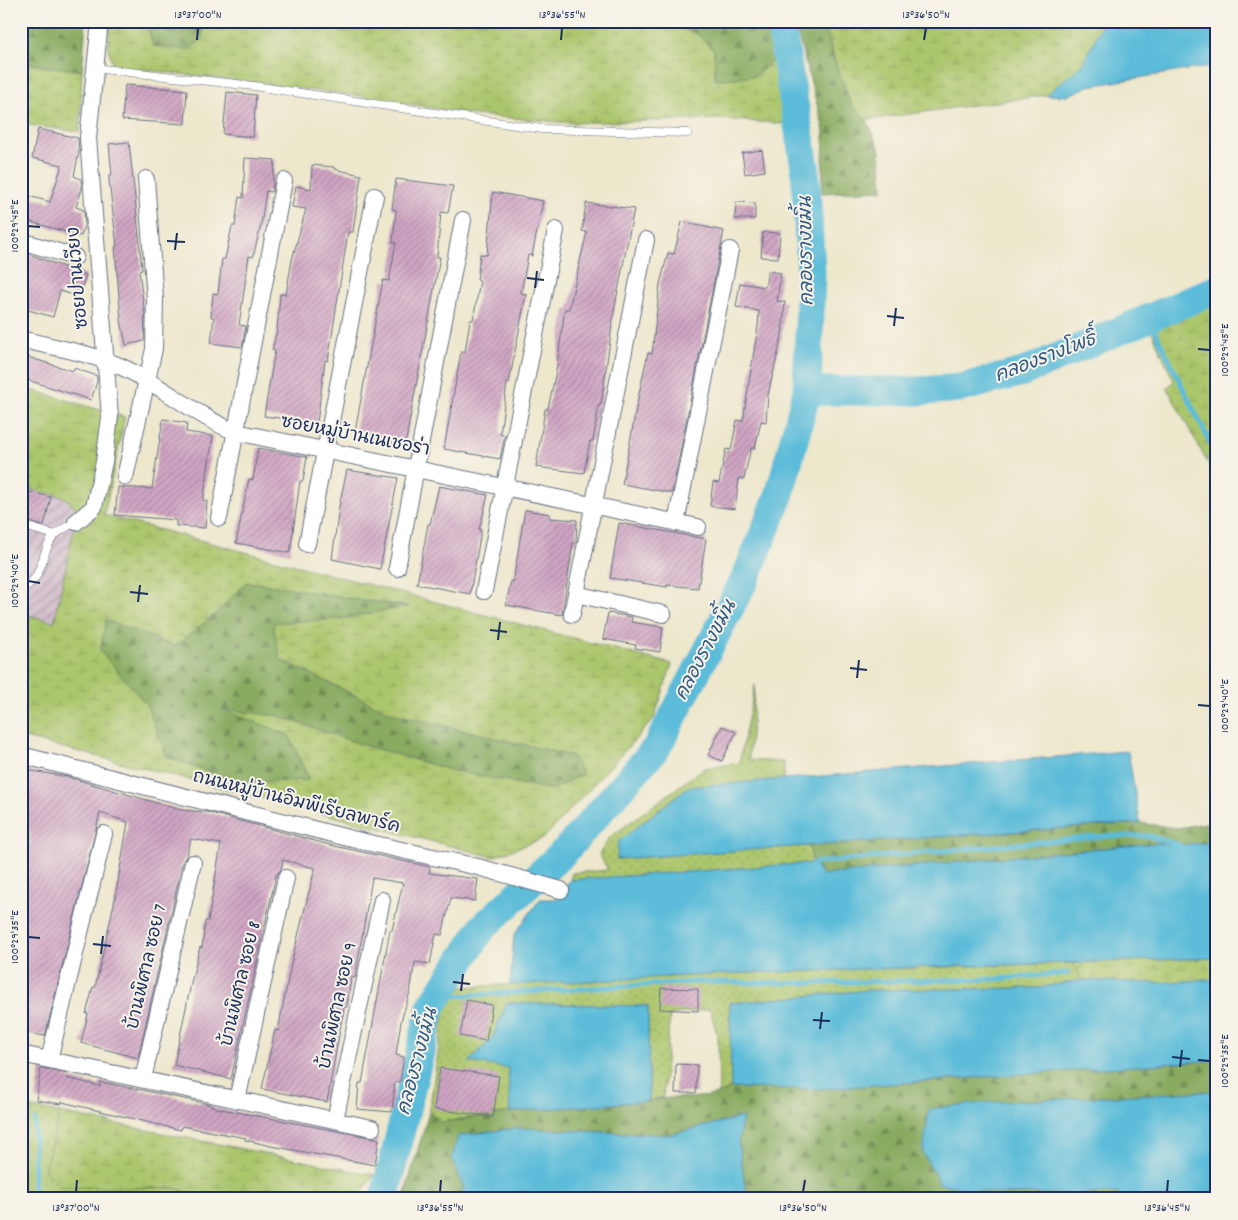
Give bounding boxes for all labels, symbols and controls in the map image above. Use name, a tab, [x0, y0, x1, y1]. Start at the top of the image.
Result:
text: 13°37'00"N	[174, 7, 222, 24]
text: 13°36'55"N	[539, 7, 585, 24]
text: 13°36'50"N	[902, 7, 950, 24]
water label: คลองรางขมิ้น	[787, 195, 822, 306]
text: 100°29'45"E	[7, 199, 24, 252]
street label: ซอยปานเวียง	[60, 226, 96, 330]
water label: คลองรางโพธิ์	[989, 320, 1106, 391]
text: 100°29'45"E	[1217, 323, 1234, 376]
street label: ซอยหมู่บ้านเนเชอร่า	[278, 408, 432, 464]
text: 100°29'40"E	[7, 553, 24, 608]
water label: คลองรางขมิ้น	[664, 592, 745, 706]
text: 100°29'40"E	[1217, 678, 1234, 733]
street label: ถนนหมู่บ้านอิมพีเรียลพาร์ค	[190, 762, 403, 841]
street label: บ้านพิศาล ซอย 7	[120, 901, 175, 1032]
text: 100°29'35"E	[7, 910, 24, 964]
street label: บ้านพิศาล ซอย 8	[213, 918, 269, 1049]
street label: บ้านพิศาล ซอย 9	[311, 940, 365, 1072]
water label: คลองรางขมิ้น	[386, 1003, 447, 1118]
text: 100°29'35"E	[1217, 1034, 1234, 1088]
text: 13°37'00"N	[52, 1200, 100, 1217]
text: 13°36'55"N	[417, 1200, 463, 1217]
text: 13°36'50"N	[779, 1200, 827, 1217]
text: 13°36'45"N	[1144, 1200, 1190, 1217]

